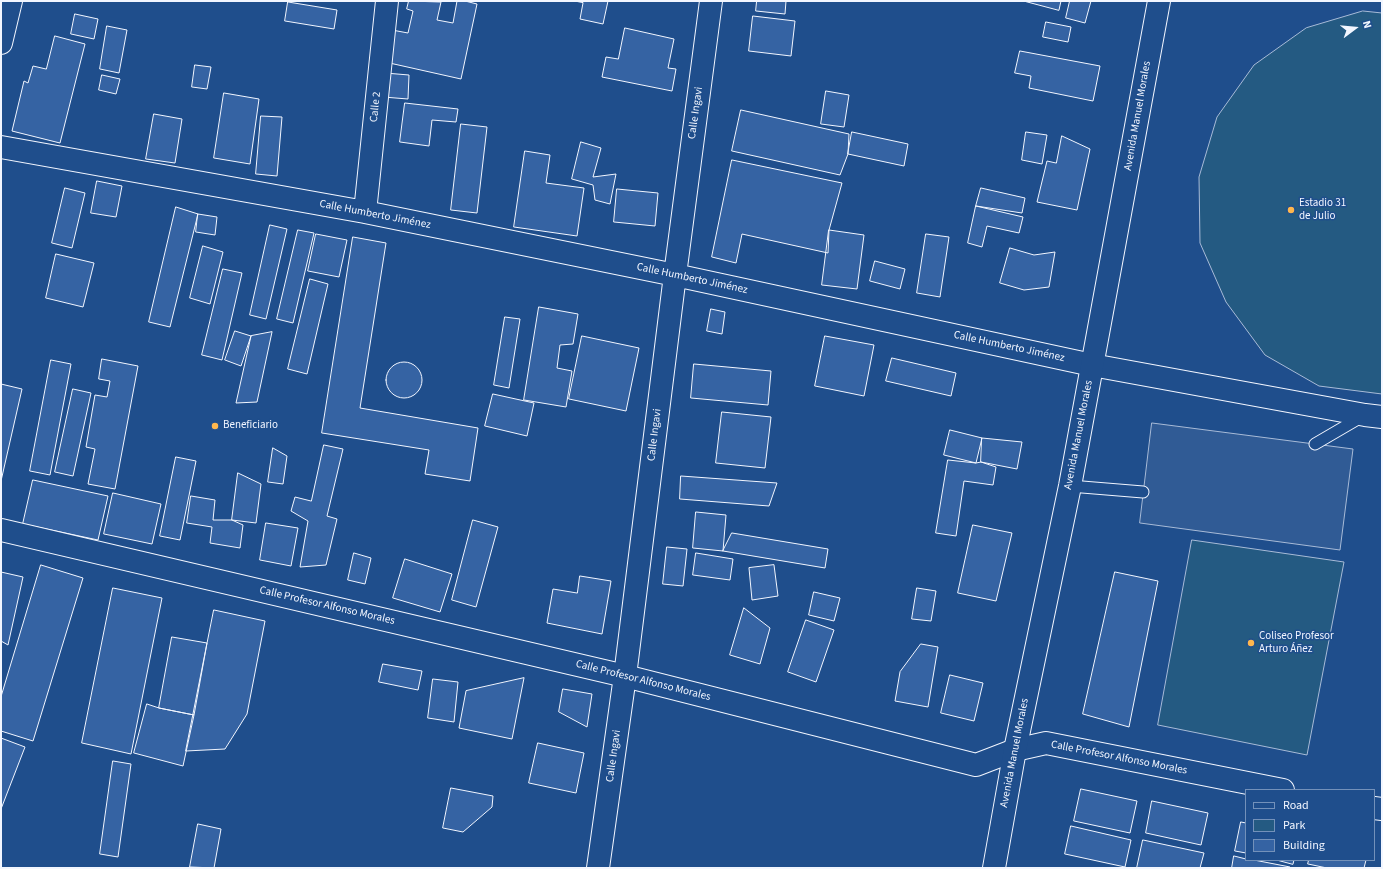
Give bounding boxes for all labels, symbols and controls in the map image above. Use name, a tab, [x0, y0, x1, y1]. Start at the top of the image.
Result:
north arrow	[1335, 8, 1375, 48]
text: N	[1359, 19, 1375, 30]
street label: Avenida Manuel Morales	[1122, 60, 1154, 172]
street label: Calle Ingavi	[686, 86, 706, 140]
street label: Calle 2	[368, 91, 384, 123]
place label: Estadio 31 de Julio	[1299, 197, 1346, 223]
street label: Calle Humberto Jiménez	[318, 198, 432, 232]
marker: Estadio 31 de Julio	[1286, 205, 1296, 215]
street label: Calle Humberto Jiménez	[635, 261, 749, 297]
street label: Calle Humberto Jiménez	[952, 329, 1066, 365]
street label: Avenida Manuel Morales	[1062, 379, 1096, 491]
street label: Calle Ingavi	[645, 408, 665, 462]
place label: Beneficiario	[223, 419, 278, 433]
marker: Beneficiario	[210, 421, 220, 431]
street label: Calle Profesor Alfonso Morales	[258, 584, 396, 628]
place label: Coliseo Profesor Arturo Áñez	[1259, 630, 1334, 656]
marker: Coliseo Profesor Arturo Áñez	[1246, 638, 1256, 648]
street label: Calle Profesor Alfonso Morales	[574, 658, 712, 704]
street label: Avenida Manuel Morales	[998, 697, 1032, 809]
street label: Calle Ingavi	[604, 729, 624, 783]
street label: Calle Profesor Alfonso Morales	[1050, 738, 1188, 778]
legend	[1245, 789, 1375, 861]
text: Road	[1283, 797, 1309, 814]
text: Park	[1283, 817, 1305, 834]
text: Building	[1283, 837, 1325, 854]

